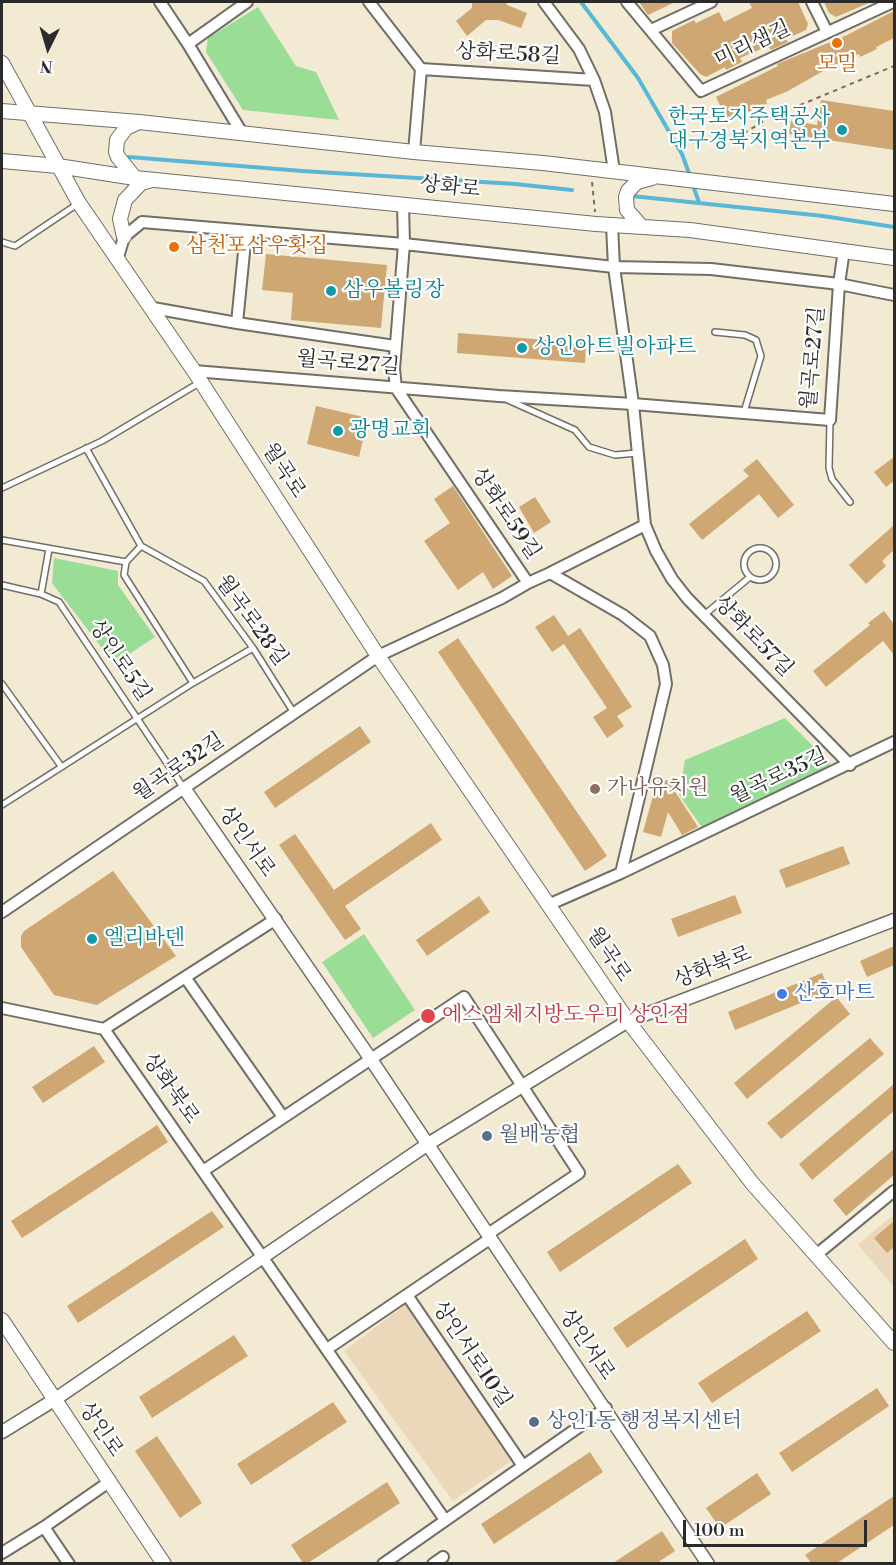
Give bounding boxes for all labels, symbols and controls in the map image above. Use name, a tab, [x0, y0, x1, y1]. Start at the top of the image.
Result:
street label: 미리샘길	[711, 16, 795, 74]
north arrow	[18, 18, 78, 78]
marker: 모밀	[830, 36, 844, 50]
street label: 상화로58길	[455, 40, 561, 70]
place label: 모밀	[817, 52, 857, 78]
text: N	[39, 55, 54, 76]
place label: 한국토지주택공사 대구경북지역본부	[668, 105, 830, 155]
marker: 한국토지주택공사 대구경북지역본부	[835, 123, 849, 137]
street label: 상화로	[418, 172, 482, 204]
place label: 삼천포삼우횟집	[186, 234, 328, 260]
marker: 삼천포삼우횟집	[167, 240, 181, 254]
place label: 삼우볼링장	[343, 278, 444, 304]
marker: 삼우볼링장	[324, 284, 338, 298]
street label: 월곡로27길	[797, 305, 831, 411]
place label: 상인아트빌아파트	[534, 335, 696, 361]
marker: 상인아트빌아파트	[515, 341, 529, 355]
street label: 월곡로27길	[295, 347, 401, 381]
place label: 광명교회	[350, 418, 431, 444]
marker: 광명교회	[331, 424, 345, 438]
street label: 월곡로	[256, 439, 310, 503]
street label: 상화로59길	[465, 463, 545, 565]
street label: 월곡로28길	[210, 571, 292, 671]
street label: 상화로57길	[708, 591, 798, 683]
street label: 상인로5길	[83, 616, 155, 706]
street label: 월곡로32길	[129, 728, 229, 808]
street label: 월곡로35길	[726, 744, 832, 810]
place label: 가나유치원	[607, 776, 708, 802]
marker: 가나유치원	[588, 782, 602, 796]
street label: 상인서로	[212, 802, 280, 882]
street label: 월곡로	[581, 923, 635, 987]
place label: 엘리바덴	[104, 926, 185, 952]
marker: 엘리바덴	[85, 932, 99, 946]
street label: 상화북로	[671, 942, 755, 994]
place label: 산호마트	[794, 981, 875, 1007]
marker: 산호마트	[775, 987, 789, 1001]
place label: 에스엠체지방도우미 상인점	[442, 1003, 690, 1029]
marker: 에스엠체지방도우미 상인점	[419, 1007, 437, 1025]
street label: 상화북로	[136, 1049, 204, 1129]
place label: 월배농협	[499, 1123, 580, 1149]
marker: 월배농협	[480, 1129, 494, 1143]
street label: 상인서로10길	[426, 1297, 516, 1413]
street label: 상인서로	[553, 1304, 619, 1386]
street label: 상인로	[73, 1398, 127, 1462]
place label: 상인1동 행정복지센터	[546, 1409, 742, 1435]
marker: 상인1동 행정복지센터	[527, 1415, 541, 1429]
scale bar	[686, 1508, 870, 1546]
text: 100 m	[694, 1519, 745, 1542]

